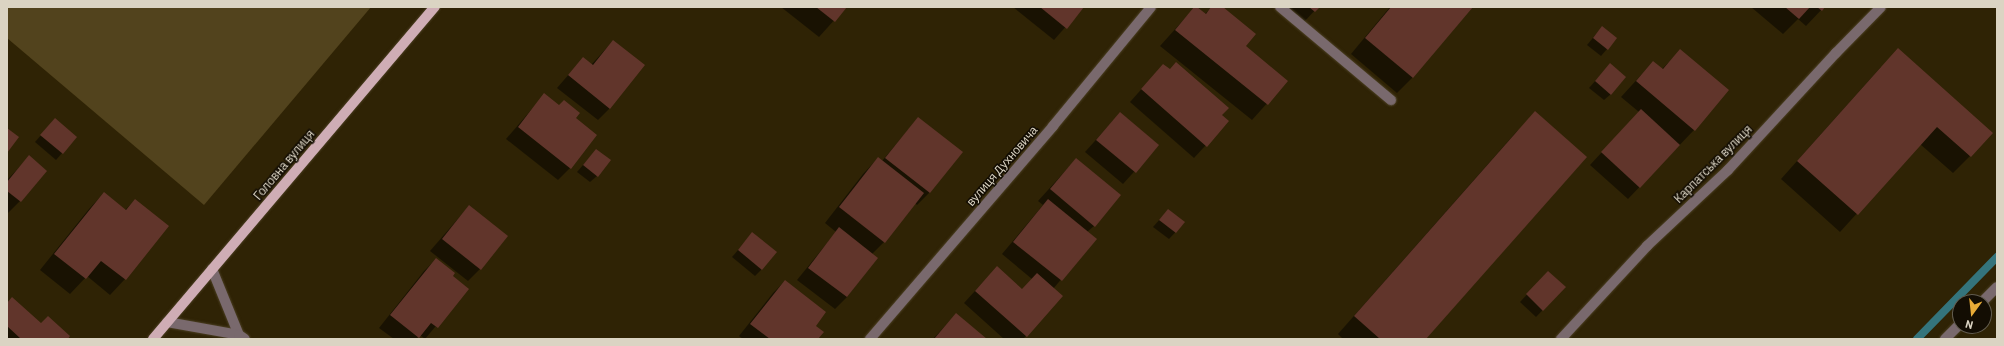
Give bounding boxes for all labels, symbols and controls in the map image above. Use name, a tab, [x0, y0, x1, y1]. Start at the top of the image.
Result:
street label: Карпатська вулиця	[1671, 122, 1755, 206]
street label: вулиця Духновича	[963, 123, 1041, 209]
street label: Головна вулиця	[251, 127, 317, 203]
north arrow	[1952, 294, 1992, 334]
text: N	[1964, 318, 1974, 332]

